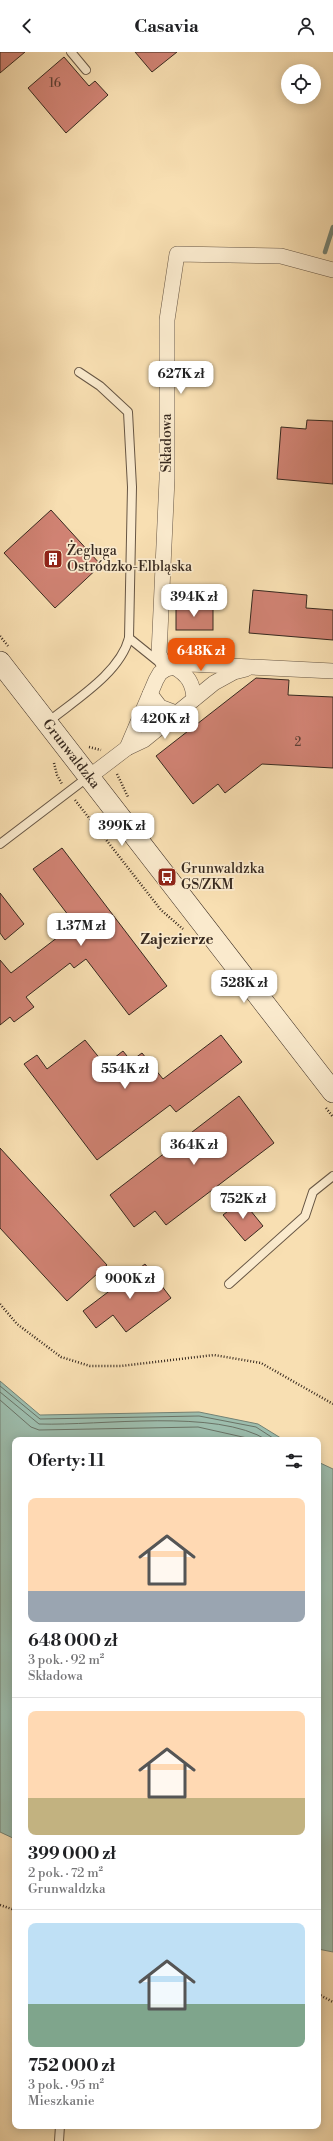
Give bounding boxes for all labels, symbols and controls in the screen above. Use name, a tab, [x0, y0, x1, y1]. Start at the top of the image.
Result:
icon: back	[16, 15, 38, 37]
text: Casavia	[134, 15, 199, 38]
icon: person	[295, 15, 317, 37]
map controls	[281, 64, 321, 104]
button: locate	[281, 64, 321, 104]
house number: 16	[49, 76, 61, 91]
pin: 627K zł	[144, 361, 218, 395]
text: 627K zł	[158, 366, 204, 382]
street label: Składowa	[158, 413, 176, 472]
place label: Żegluga Ostródzko-Elbląska	[67, 540, 193, 576]
building icon: Żegluga Ostródzko-Elbląska	[42, 548, 64, 570]
pin: 394K zł	[157, 584, 231, 618]
text: 394K zł	[170, 589, 218, 605]
pin: 648K zł	[164, 638, 238, 672]
text: 648K zł	[177, 643, 225, 659]
pin: 420K zł	[128, 706, 202, 740]
text: 420K zł	[140, 711, 190, 727]
street label: Grunwaldzka	[38, 716, 104, 793]
house number: 2	[295, 735, 302, 750]
pin: 399K zł	[85, 813, 159, 847]
text: 399K zł	[98, 818, 146, 834]
place label: Grunwaldzka GS/ZKM	[181, 860, 265, 894]
bus stop icon: Grunwaldzka GS/ZKM	[156, 866, 178, 888]
pin: 1.37M zł	[40, 913, 122, 947]
text: 1.37M zł	[56, 918, 106, 934]
district label: Zajezierze	[140, 930, 214, 949]
pin: 528K zł	[207, 970, 281, 1004]
text: 528K zł	[220, 975, 268, 991]
pin: 554K zł	[88, 1056, 162, 1090]
text: 554K zł	[101, 1061, 149, 1077]
pin: 364K zł	[157, 1132, 231, 1166]
text: 364K zł	[170, 1137, 218, 1153]
pin: 752K zł	[206, 1186, 280, 1220]
text: 752K zł	[220, 1191, 266, 1207]
pin: 900K zł	[93, 1266, 167, 1300]
text: 900K zł	[105, 1271, 155, 1287]
text: Oferty: 11	[28, 1450, 105, 1472]
icon: filters	[283, 1450, 305, 1472]
icon: home	[131, 1524, 203, 1596]
text: 648 000 zł	[28, 1630, 117, 1652]
text: 3 pok. · 92 m²	[28, 1652, 104, 1668]
text: Składowa	[28, 1668, 83, 1684]
icon: home	[131, 1737, 203, 1809]
text: 399 000 zł	[28, 1843, 116, 1865]
text: 2 pok. · 72 m²	[28, 1865, 103, 1881]
text: Grunwaldzka	[28, 1881, 106, 1897]
icon: home	[131, 1949, 203, 2021]
text: 752 000 zł	[28, 2055, 115, 2077]
text: 3 pok. · 95 m²	[28, 2077, 104, 2093]
text: Mieszkanie	[28, 2093, 95, 2109]

